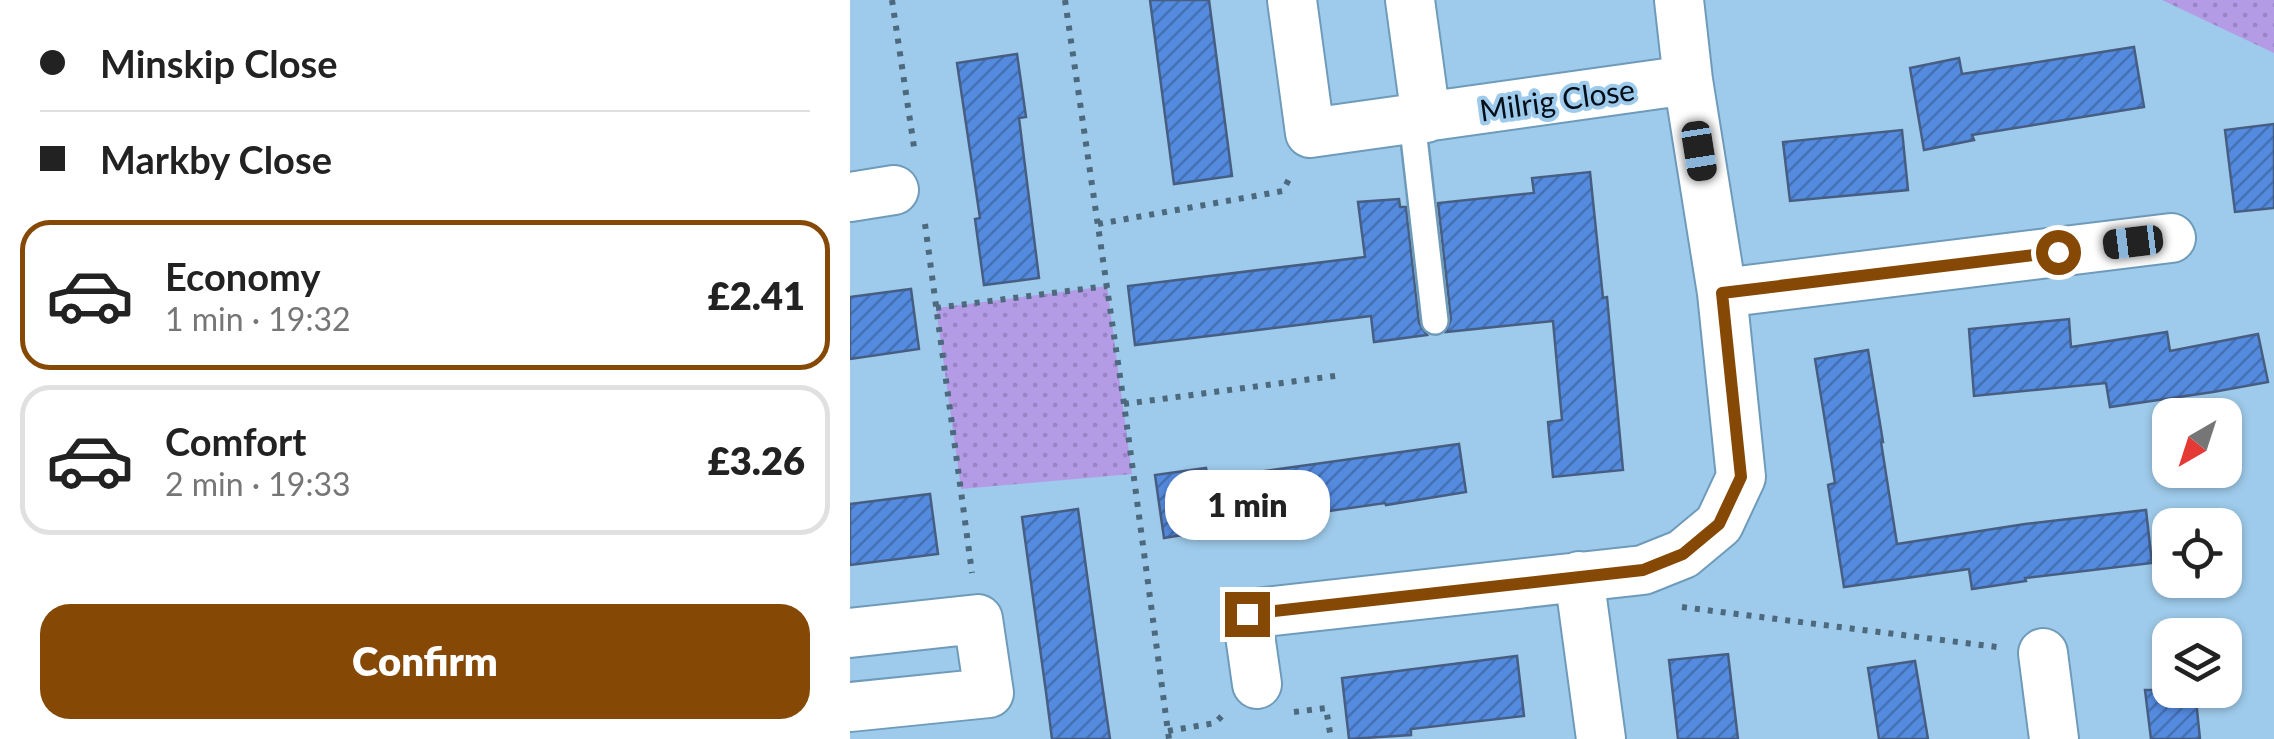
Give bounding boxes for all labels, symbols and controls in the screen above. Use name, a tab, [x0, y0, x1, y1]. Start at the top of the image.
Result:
text: Minskip Close	[100, 40, 338, 86]
street label: Milrig Close	[1477, 70, 1637, 128]
car	[1679, 119, 1719, 183]
text: Markby Close	[100, 136, 332, 182]
car	[2101, 223, 2165, 261]
route start	[2036, 230, 2081, 275]
icon: car	[45, 250, 135, 340]
text: Economy	[165, 253, 320, 299]
text: £2.41	[708, 272, 805, 318]
text: 1 min · 19:32	[165, 299, 351, 338]
north arrow	[2152, 398, 2242, 488]
map controls	[2152, 398, 2242, 708]
icon: car	[45, 415, 135, 505]
text: Comfort	[165, 418, 306, 464]
text: £3.26	[708, 437, 805, 483]
text: 2 min · 19:33	[165, 464, 351, 503]
callout: 1 min	[1164, 469, 1330, 539]
text: 1 min	[1208, 485, 1287, 524]
button: locate	[2152, 508, 2242, 598]
route end	[1225, 592, 1270, 637]
button: Confirm	[40, 604, 810, 719]
button: layers	[2152, 618, 2242, 708]

